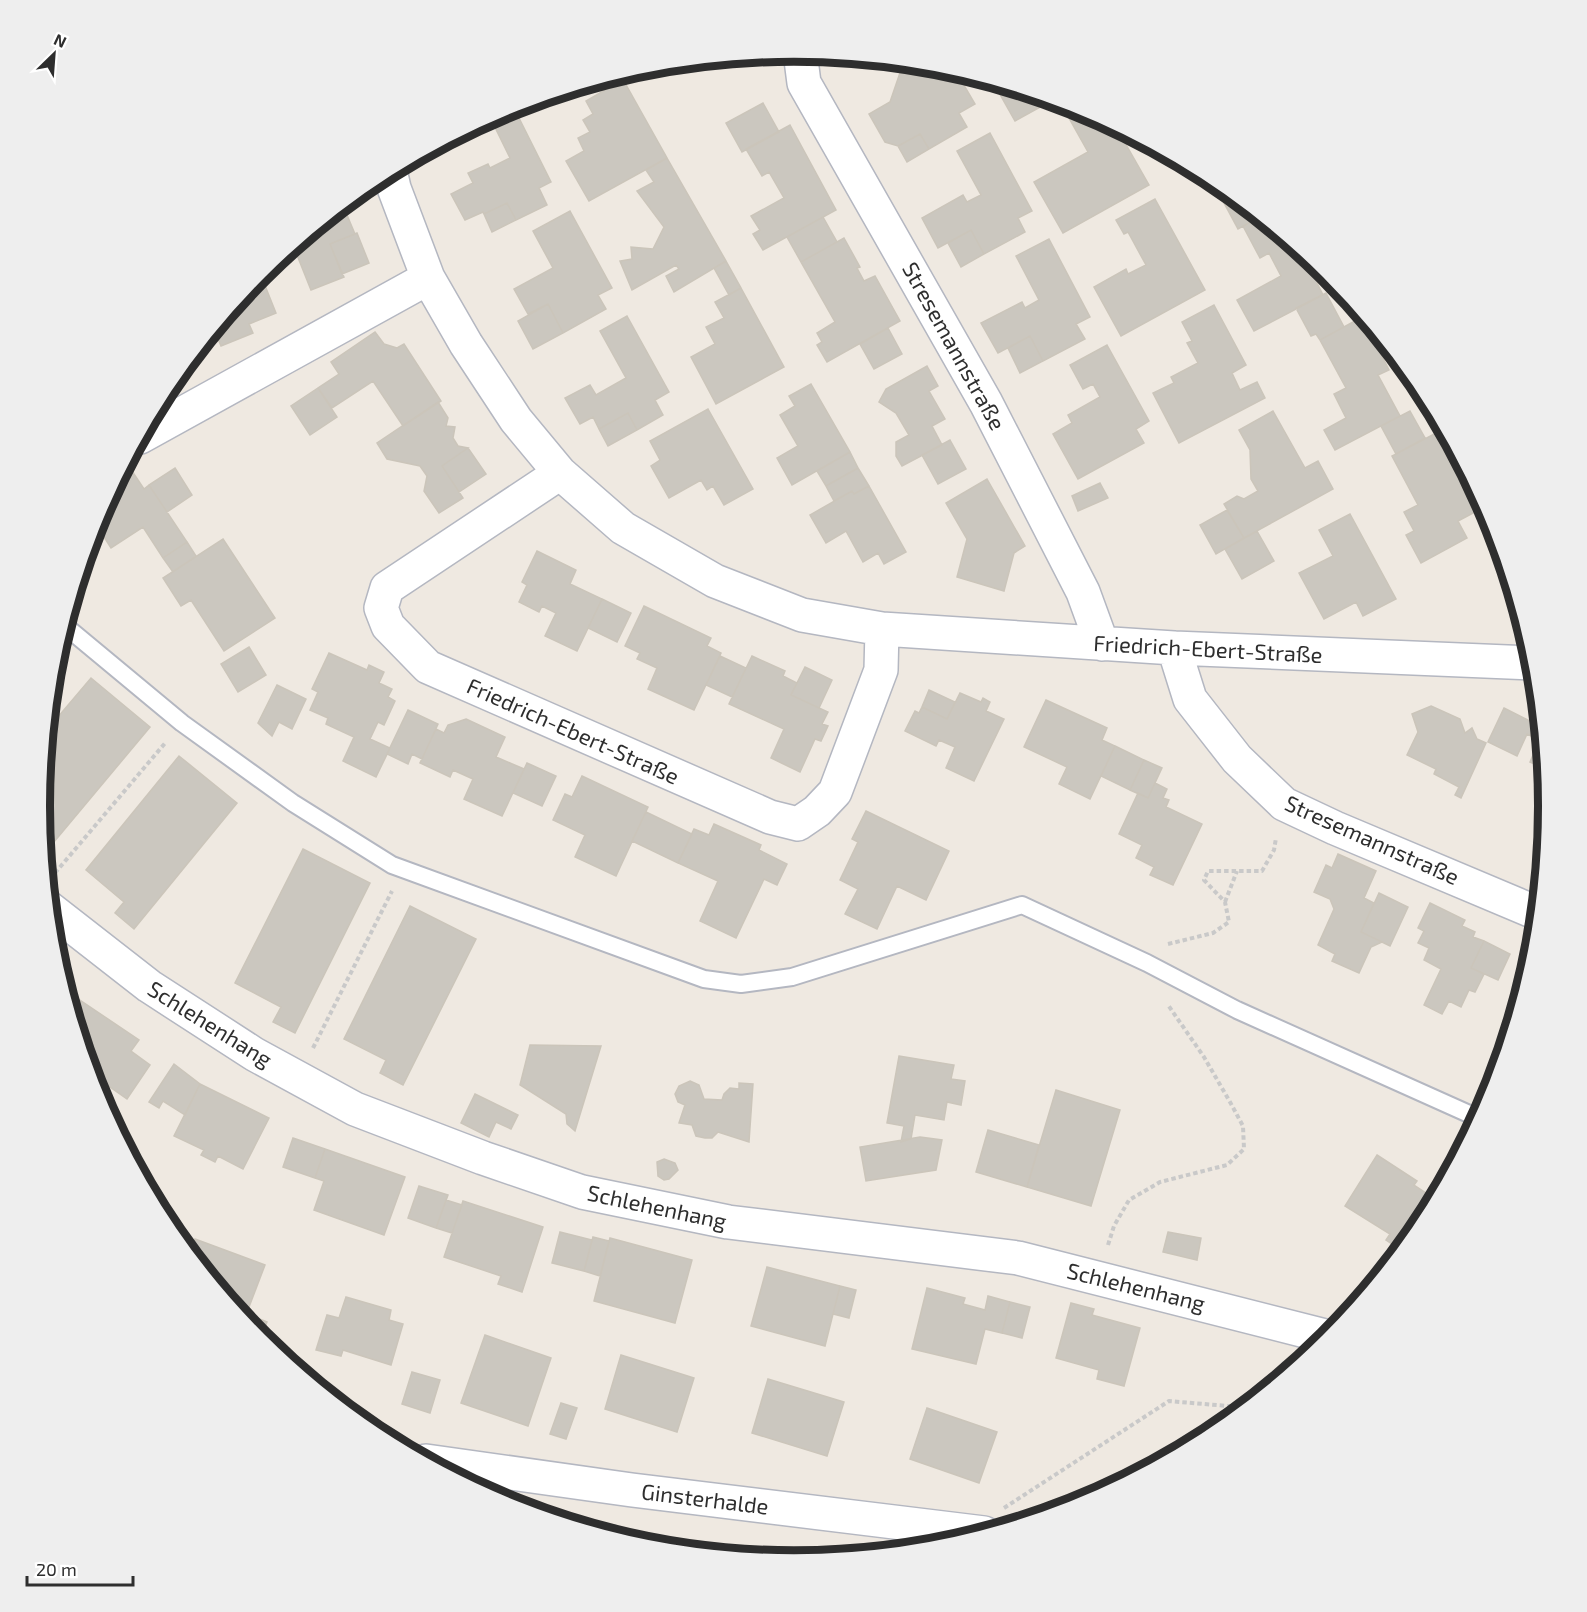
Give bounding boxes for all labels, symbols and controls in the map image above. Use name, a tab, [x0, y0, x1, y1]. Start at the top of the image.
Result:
north arrow	[24, 24, 84, 84]
text: N	[51, 29, 70, 51]
street label: Stresemannstraße	[898, 257, 1012, 434]
street label: Friedrich-Ebert-Straße	[1093, 629, 1323, 667]
street label: Friedrich-Ebert-Straße	[463, 672, 684, 789]
street label: Stresemannstraße	[1281, 789, 1464, 889]
street label: Schlehenhang	[144, 975, 277, 1072]
street label: Schlehenhang	[585, 1179, 729, 1233]
street label: Schlehenhang	[1064, 1256, 1208, 1316]
street label: Ginsterhalde	[640, 1477, 770, 1519]
scale bar	[27, 1549, 134, 1587]
text: 20 m	[36, 1558, 77, 1580]

